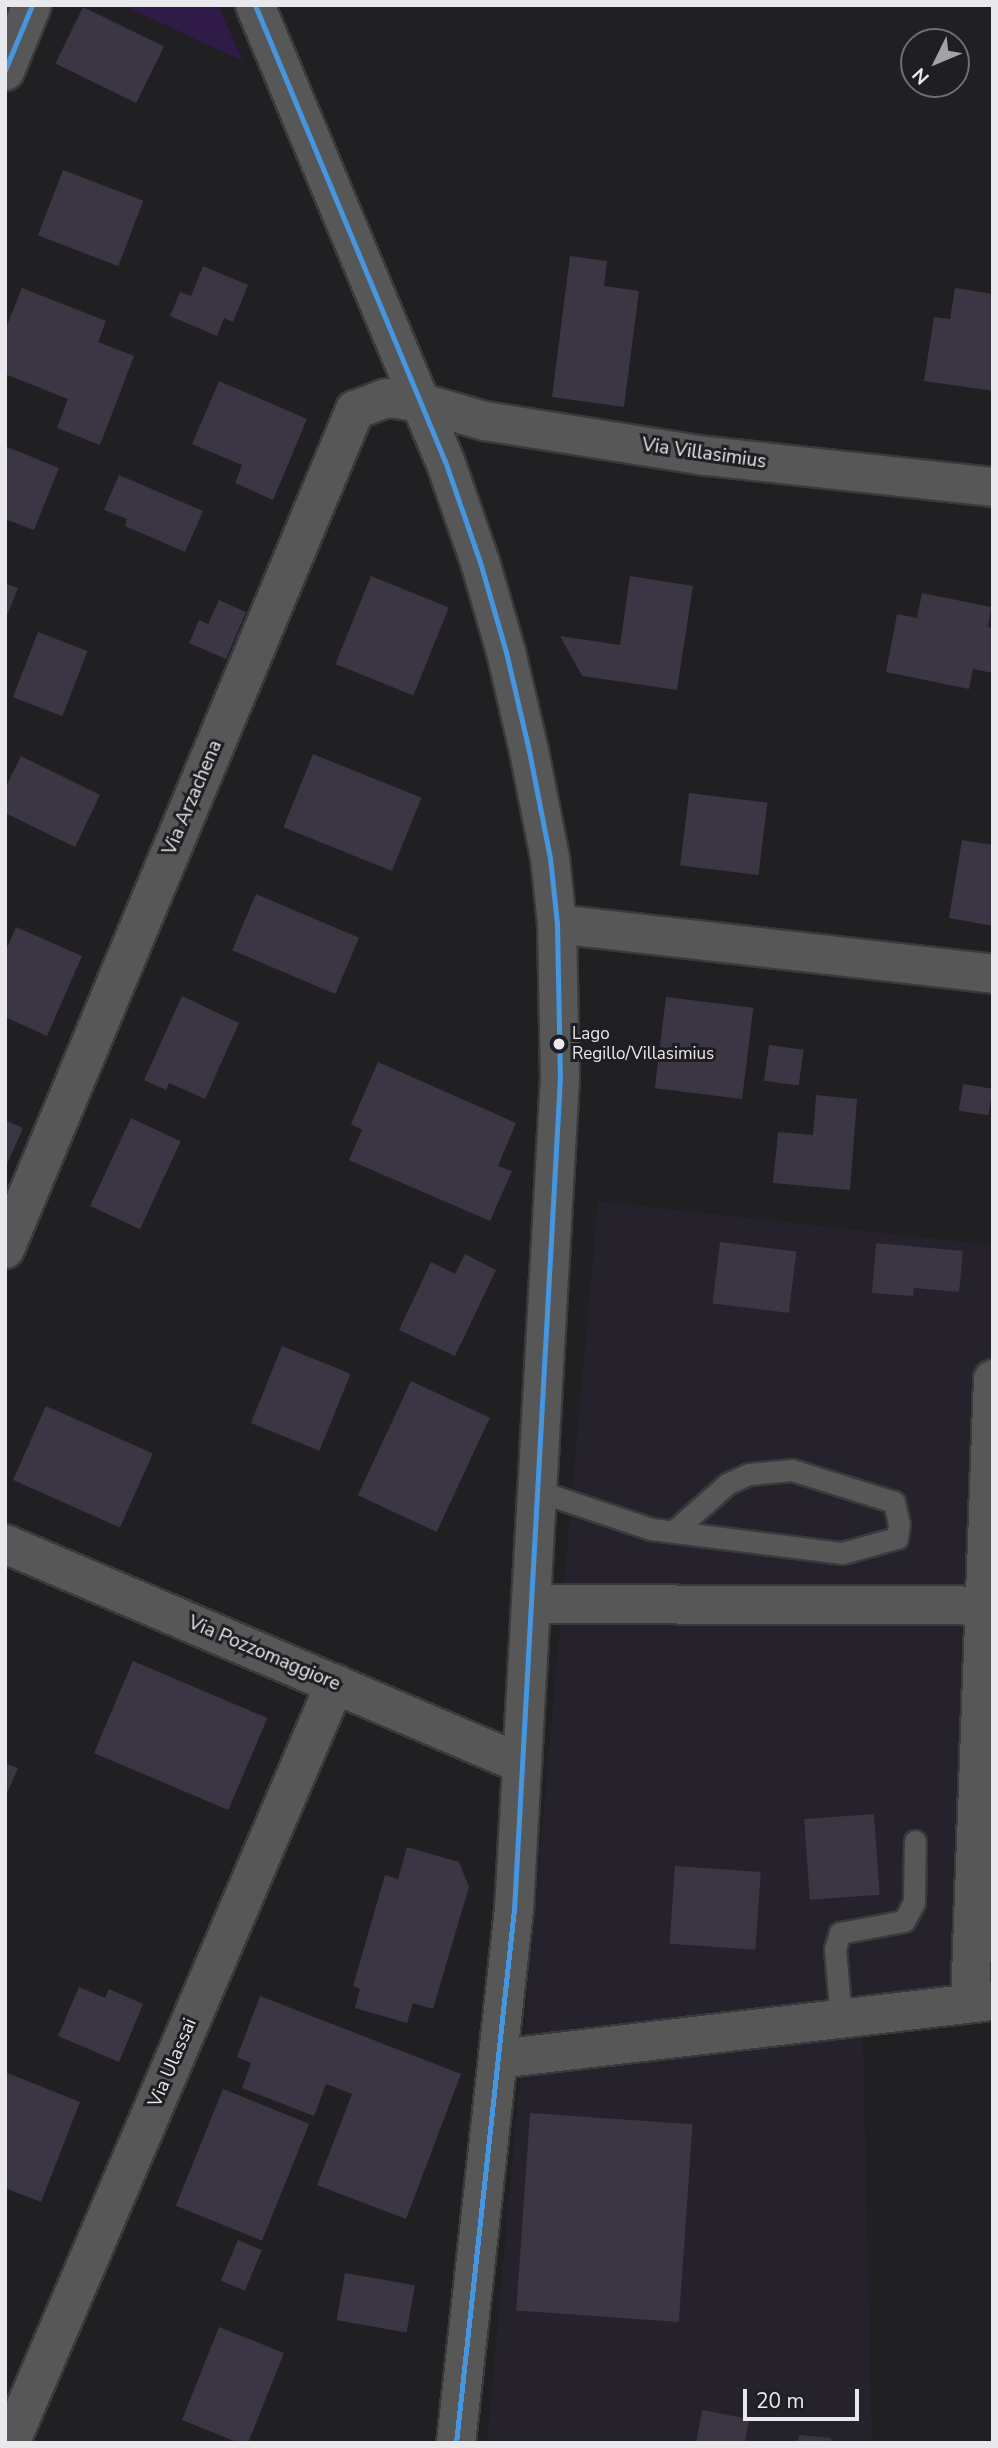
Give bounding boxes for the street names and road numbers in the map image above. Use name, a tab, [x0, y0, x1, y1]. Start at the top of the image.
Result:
street label: Via Villasimius	[640, 434, 768, 474]
street label: Via Arzachena	[159, 737, 227, 859]
street label: Via Pozzomaggiore	[185, 1612, 343, 1696]
street label: Via Ulassai	[144, 2015, 202, 2111]

